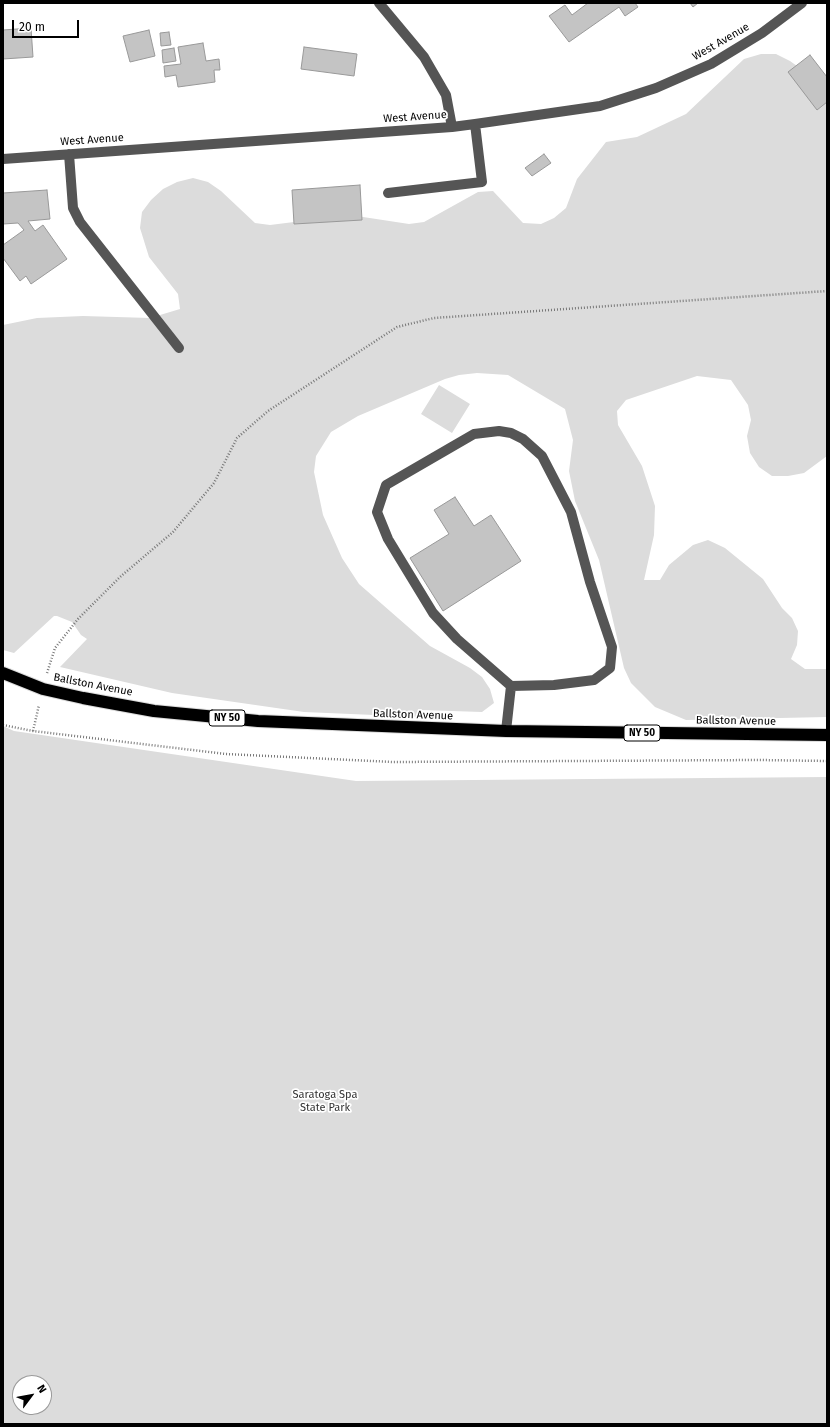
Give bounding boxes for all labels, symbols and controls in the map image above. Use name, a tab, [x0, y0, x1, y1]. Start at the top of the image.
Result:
scale bar	[14, 12, 81, 38]
text: 20 m	[19, 20, 45, 34]
street label: West Avenue	[690, 20, 752, 64]
street label: West Avenue	[383, 108, 447, 126]
street label: West Avenue	[60, 131, 124, 149]
street label: Ballston Avenue	[52, 671, 134, 699]
street label: Ballston Avenue	[373, 707, 453, 723]
road number: NY 50	[209, 710, 245, 726]
street label: Ballston Avenue	[696, 714, 776, 728]
road number: NY 50	[624, 725, 660, 741]
park label: Saratoga Spa State Park	[293, 1088, 357, 1114]
north arrow	[12, 1375, 52, 1415]
text: N	[34, 1382, 49, 1395]

